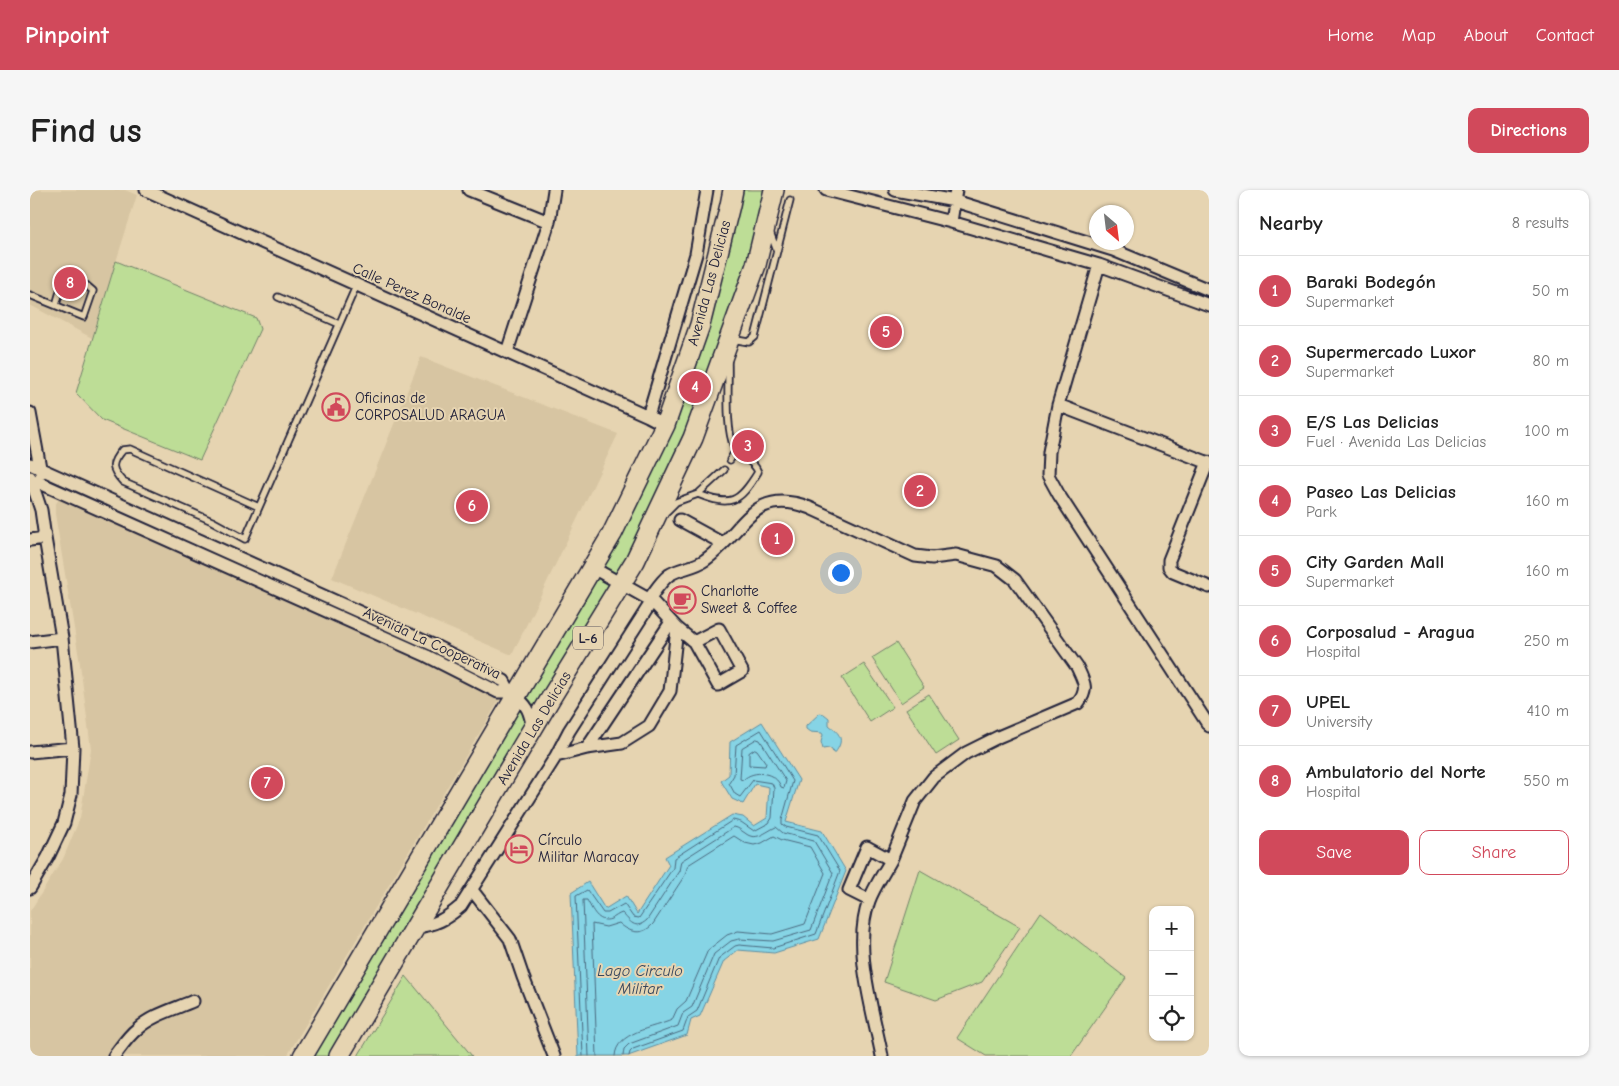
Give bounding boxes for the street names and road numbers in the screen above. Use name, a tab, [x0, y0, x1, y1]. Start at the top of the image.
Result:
street label: Avenida Las Delicias	[684, 218, 734, 348]
street label: Calle Perez Bonalde	[350, 259, 475, 327]
street label: Avenida La Cooperativa	[360, 603, 504, 683]
road number: L-6	[573, 626, 603, 649]
street label: Avenida Las Delicias	[493, 668, 575, 788]

